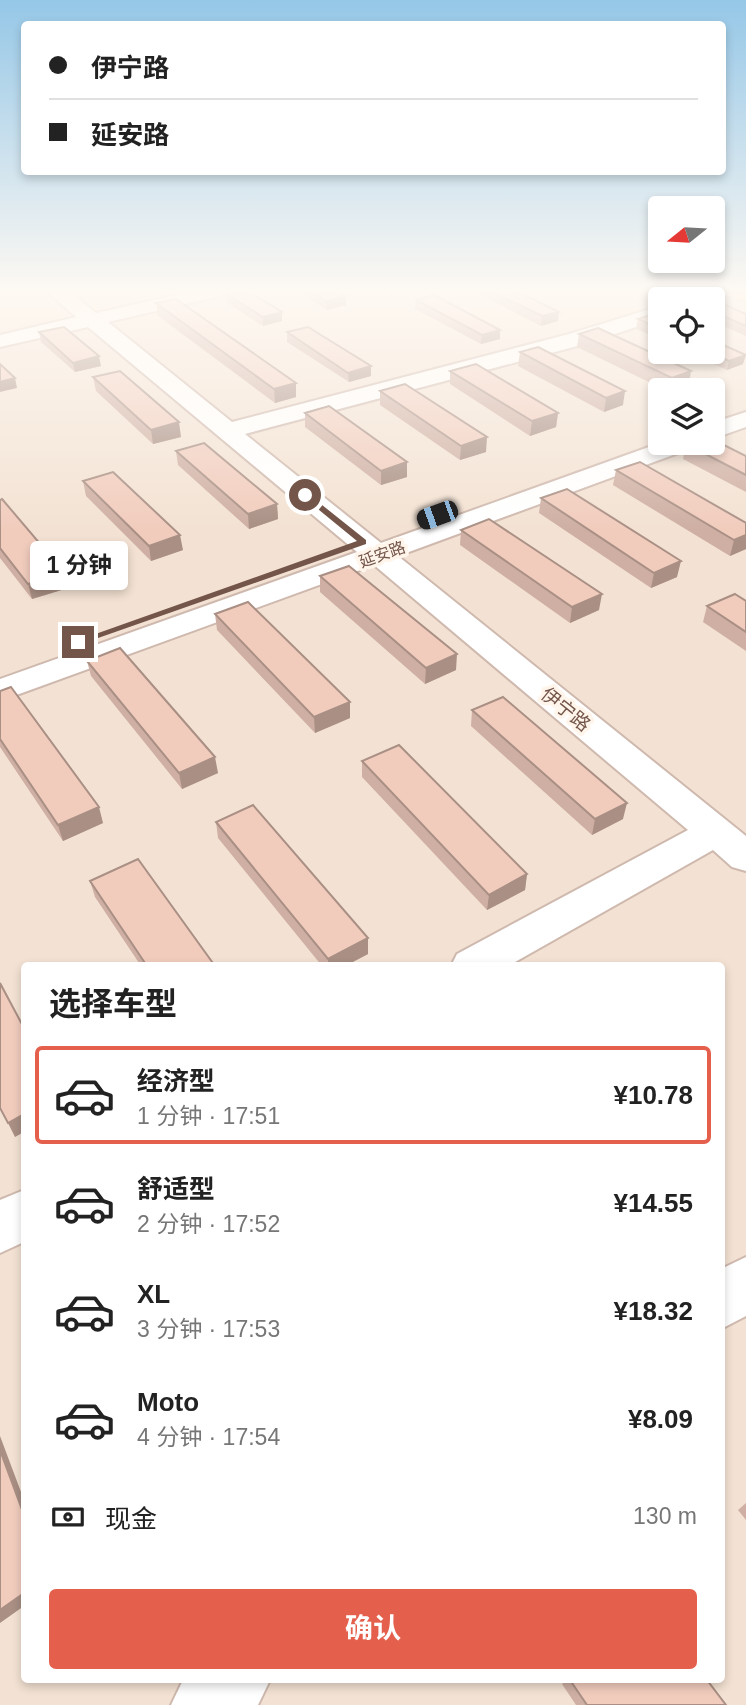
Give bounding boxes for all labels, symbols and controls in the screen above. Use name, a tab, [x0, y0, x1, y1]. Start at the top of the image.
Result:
text: 伊宁路	[91, 53, 169, 83]
text: 延安路	[91, 120, 169, 150]
north arrow	[648, 196, 724, 273]
map controls	[648, 196, 725, 455]
button: locate	[648, 287, 725, 364]
button: layers	[648, 378, 725, 455]
route start	[289, 479, 321, 511]
car	[414, 498, 461, 532]
street label: 延安路	[357, 538, 408, 571]
callout: 1 分钟	[29, 540, 127, 590]
text: 1 分钟	[46, 552, 112, 578]
route end	[62, 626, 94, 658]
street label: 伊宁路	[537, 683, 594, 735]
text: 选择车型	[49, 986, 177, 1022]
icon: car	[53, 1064, 116, 1127]
text: 经济型	[137, 1066, 215, 1096]
text: ¥10.78	[613, 1080, 693, 1110]
text: 1 分钟 · 17:51	[137, 1103, 280, 1129]
icon: car	[53, 1172, 116, 1235]
text: 舒适型	[137, 1174, 215, 1204]
text: ¥14.55	[613, 1188, 693, 1218]
text: 2 分钟 · 17:52	[137, 1211, 280, 1237]
text: XL	[137, 1279, 170, 1309]
icon: car	[53, 1280, 116, 1343]
text: ¥18.32	[613, 1296, 693, 1326]
text: 3 分钟 · 17:53	[137, 1316, 280, 1342]
text: Moto	[137, 1387, 199, 1417]
icon: car	[53, 1388, 116, 1451]
text: ¥8.09	[628, 1404, 693, 1434]
text: 4 分钟 · 17:54	[137, 1424, 280, 1450]
icon: cash	[49, 1498, 87, 1536]
text: 130 m	[633, 1503, 697, 1529]
text: 现金	[105, 1504, 157, 1534]
button: 确认	[49, 1589, 697, 1669]

